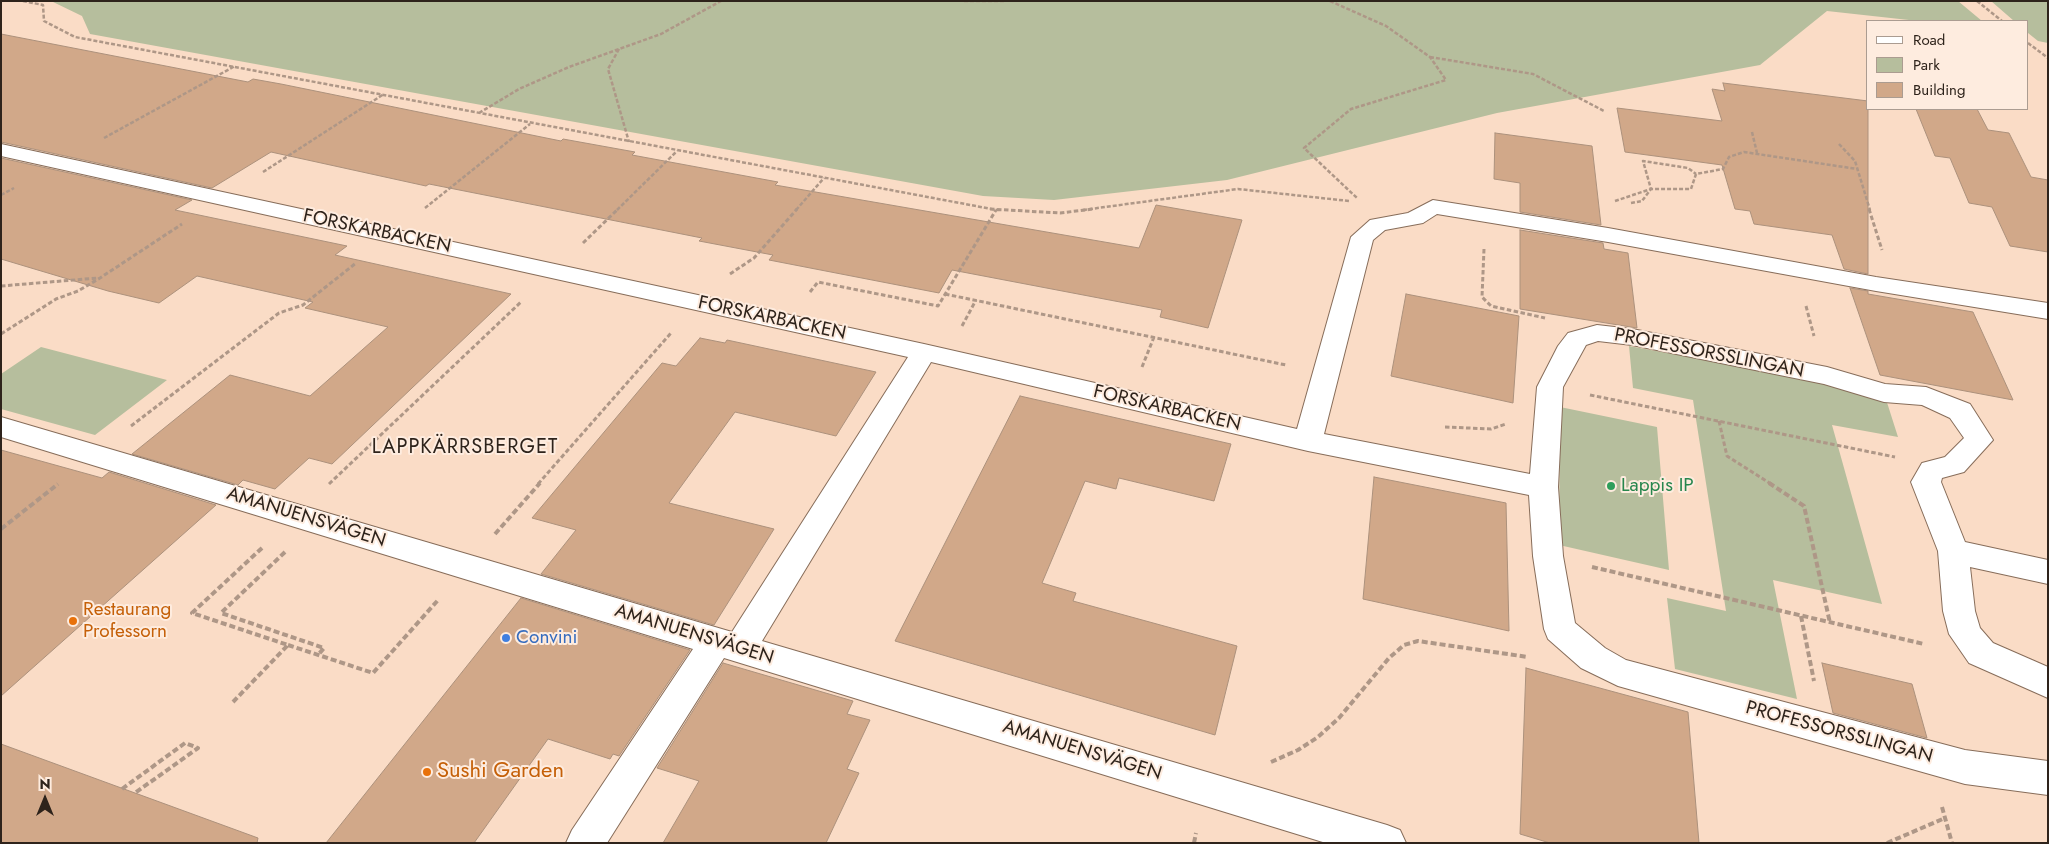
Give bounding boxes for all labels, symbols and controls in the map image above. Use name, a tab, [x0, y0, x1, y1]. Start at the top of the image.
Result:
legend	[1866, 20, 2029, 110]
text: Road	[1913, 29, 1945, 51]
text: Park	[1913, 54, 1940, 76]
text: Building	[1913, 79, 1965, 101]
street label: FORSKARBACKEN	[301, 205, 453, 259]
street label: FORSKARBACKEN	[696, 292, 848, 346]
street label: PROFESSORSSLINGAN	[1612, 324, 1806, 384]
street label: FORSKARBACKEN	[1091, 381, 1243, 437]
district label: LAPPKÄRRSBERGET	[370, 436, 560, 460]
place label: Lappis IP	[1621, 475, 1694, 497]
marker: Lappis IP	[1605, 480, 1617, 492]
street label: AMANUENSVÄGEN	[224, 483, 388, 553]
place label: Restaurang Professorn	[83, 599, 171, 643]
street label: AMANUENSVÄGEN	[612, 600, 776, 670]
marker: Restaurang Professorn	[67, 615, 79, 627]
place label: Convini	[516, 627, 577, 649]
marker: Convini	[500, 632, 512, 644]
street label: PROFESSORSSLINGAN	[1743, 697, 1935, 769]
street label: AMANUENSVÄGEN	[1000, 716, 1164, 786]
place label: Sushi Garden	[437, 759, 564, 785]
marker: Sushi Garden	[421, 766, 433, 778]
north arrow	[20, 774, 70, 824]
text: N	[39, 774, 51, 794]

